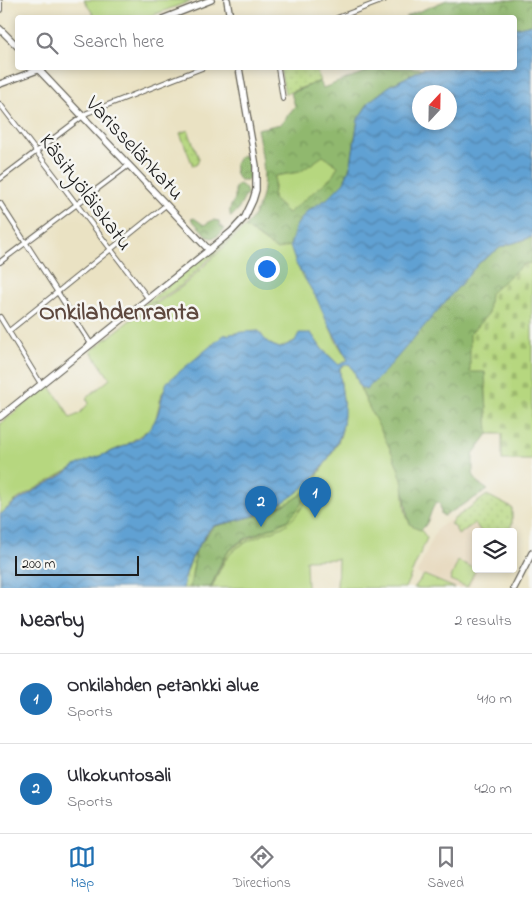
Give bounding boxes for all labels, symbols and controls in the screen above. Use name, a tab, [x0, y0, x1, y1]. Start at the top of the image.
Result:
search box	[15, 15, 517, 70]
icon: search	[33, 29, 61, 57]
text: Search here	[73, 29, 164, 56]
north arrow	[412, 85, 457, 130]
street label: Varisselänkatu	[76, 89, 191, 208]
street label: Käsityöläiskatu	[29, 127, 139, 259]
your location	[254, 256, 280, 282]
district label: Onkilahdenranta	[39, 296, 199, 331]
pin: 1	[299, 477, 331, 518]
pin: 2	[245, 486, 277, 527]
map controls	[472, 528, 517, 573]
button: layers	[472, 528, 517, 573]
scale bar	[15, 553, 139, 576]
text: 200 m	[22, 554, 55, 575]
text: Nearby	[20, 606, 84, 636]
text: 2 results	[454, 609, 512, 633]
text: Onkilahden petankki alue	[67, 673, 259, 700]
text: 1	[33, 687, 39, 711]
text: 410 m	[477, 687, 512, 711]
text: Sports	[67, 700, 113, 724]
text: Ulkokuntosali	[67, 763, 171, 790]
text: 2	[32, 777, 40, 801]
text: 420 m	[474, 777, 512, 801]
text: Sports	[67, 790, 113, 814]
tab: Map	[68, 843, 96, 894]
tab: Directions	[233, 843, 291, 894]
tab: Saved	[427, 843, 464, 894]

